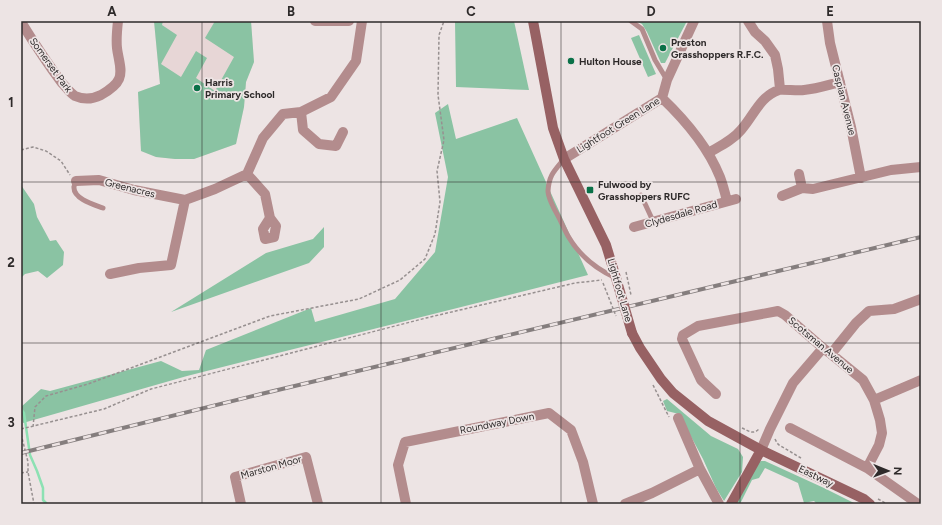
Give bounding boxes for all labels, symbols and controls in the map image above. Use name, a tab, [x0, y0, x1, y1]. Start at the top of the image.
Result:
text: A	[107, 4, 117, 19]
text: B	[287, 4, 295, 19]
text: C	[466, 4, 476, 19]
text: D	[646, 4, 656, 19]
text: E	[826, 4, 834, 19]
street label: Somerset Park	[27, 35, 75, 95]
place label: Preston Grasshoppers R.F.C.	[671, 36, 764, 61]
marker: Preston Grasshoppers R.F.C.	[658, 43, 668, 53]
place label: Hulton House	[579, 55, 642, 68]
marker: Hulton House	[566, 56, 576, 66]
street label: Caspian Avenue	[829, 63, 859, 137]
place label: Harris Primary School	[205, 76, 275, 101]
marker: Harris Primary School	[192, 83, 202, 93]
street label: Lightfoot Green Lane	[574, 94, 662, 156]
text: 1	[8, 95, 14, 110]
street label: Greenacres	[103, 175, 157, 201]
place label: Fulwood by Grasshoppers RUFC	[598, 178, 690, 203]
marker: Fulwood by Grasshoppers RUFC	[585, 185, 595, 195]
street label: Clydesdale Road	[643, 197, 719, 231]
text: 2	[7, 255, 15, 270]
street label: Lightfoot Lane	[605, 257, 635, 324]
street label: Scotsman Avenue	[786, 314, 857, 376]
street label: Roundway Down	[459, 409, 536, 437]
text: 3	[7, 415, 15, 430]
north arrow	[868, 451, 908, 491]
street label: Marston Moor	[239, 452, 303, 482]
street label: Eastway	[796, 462, 836, 490]
text: N	[891, 467, 904, 476]

